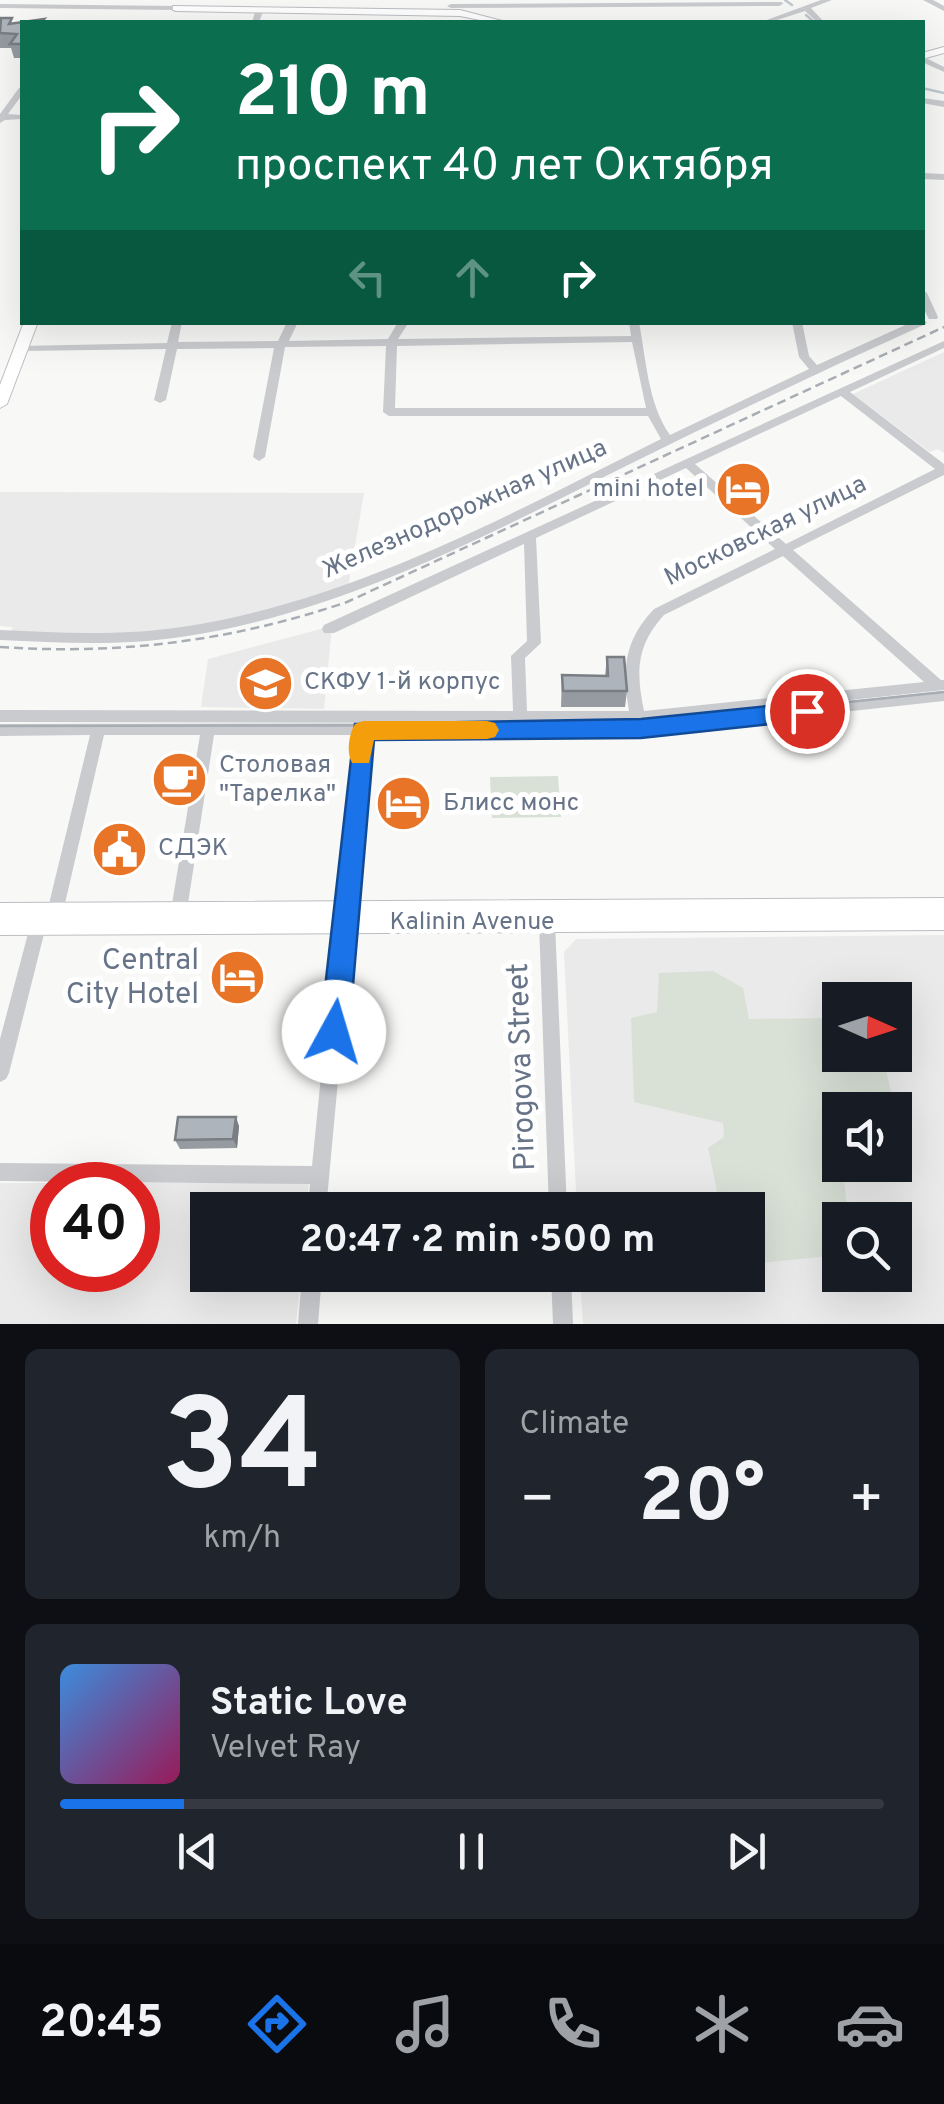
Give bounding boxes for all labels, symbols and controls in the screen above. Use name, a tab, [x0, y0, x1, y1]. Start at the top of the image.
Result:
text: 210 m	[235, 52, 431, 141]
icon: right	[70, 60, 200, 190]
text: проспект 40 лет Октября	[235, 139, 773, 196]
icon: left	[340, 250, 395, 305]
icon: ahead	[445, 250, 500, 305]
icon: right	[550, 250, 605, 305]
street label: Железнодорожная улица	[318, 433, 612, 587]
hotel icon: mini hotel	[713, 460, 773, 520]
street label: Московская улица	[660, 469, 872, 595]
place label: mini hotel	[593, 474, 704, 506]
school or university icon: СКФУ 1-й корпус	[235, 653, 295, 713]
place label: СКФУ 1-й корпус	[304, 667, 500, 699]
pin	[765, 669, 850, 754]
icon: arrive	[780, 684, 835, 739]
cafe icon: Столовая "Тарелка"	[150, 750, 210, 810]
place label: Столовая "Тарелка"	[219, 750, 336, 811]
hotel icon: Блисс монс	[374, 774, 434, 834]
place label: Блисс монс	[443, 788, 579, 820]
public building icon: СДЭК	[89, 819, 149, 879]
place label: СДЭК	[158, 833, 228, 865]
street label: Kalinin Avenue	[389, 907, 555, 939]
place label: Central City Hotel	[66, 943, 199, 1014]
hotel icon: Central City Hotel	[208, 948, 268, 1008]
street label: Pirogova Street	[501, 962, 545, 1172]
position arrow	[282, 980, 386, 1084]
north arrow	[822, 982, 912, 1072]
map controls	[822, 982, 912, 1292]
button: sound	[822, 1092, 912, 1182]
speed limit sign: 40	[30, 1162, 160, 1292]
button: search	[822, 1202, 912, 1292]
text: 20:47 · 2 min · 500 m	[300, 1217, 655, 1266]
text: 34	[162, 1371, 323, 1536]
text: Climate	[520, 1405, 629, 1445]
text: 20°	[639, 1453, 765, 1548]
text: −	[520, 1467, 555, 1537]
text: +	[849, 1467, 884, 1537]
text: km/h	[203, 1519, 281, 1559]
text: Static Love	[210, 1680, 408, 1729]
text: Velvet Ray	[210, 1729, 361, 1769]
icon: previous	[170, 1824, 225, 1879]
icon: pause	[444, 1824, 499, 1879]
icon: next	[719, 1824, 774, 1879]
icon: directions	[242, 1989, 312, 2059]
icon: music	[390, 1989, 460, 2059]
icon: phone	[538, 1989, 608, 2059]
icon: climate	[687, 1989, 757, 2059]
icon: car	[835, 1989, 905, 2059]
text: 20:45	[39, 1996, 164, 2053]

